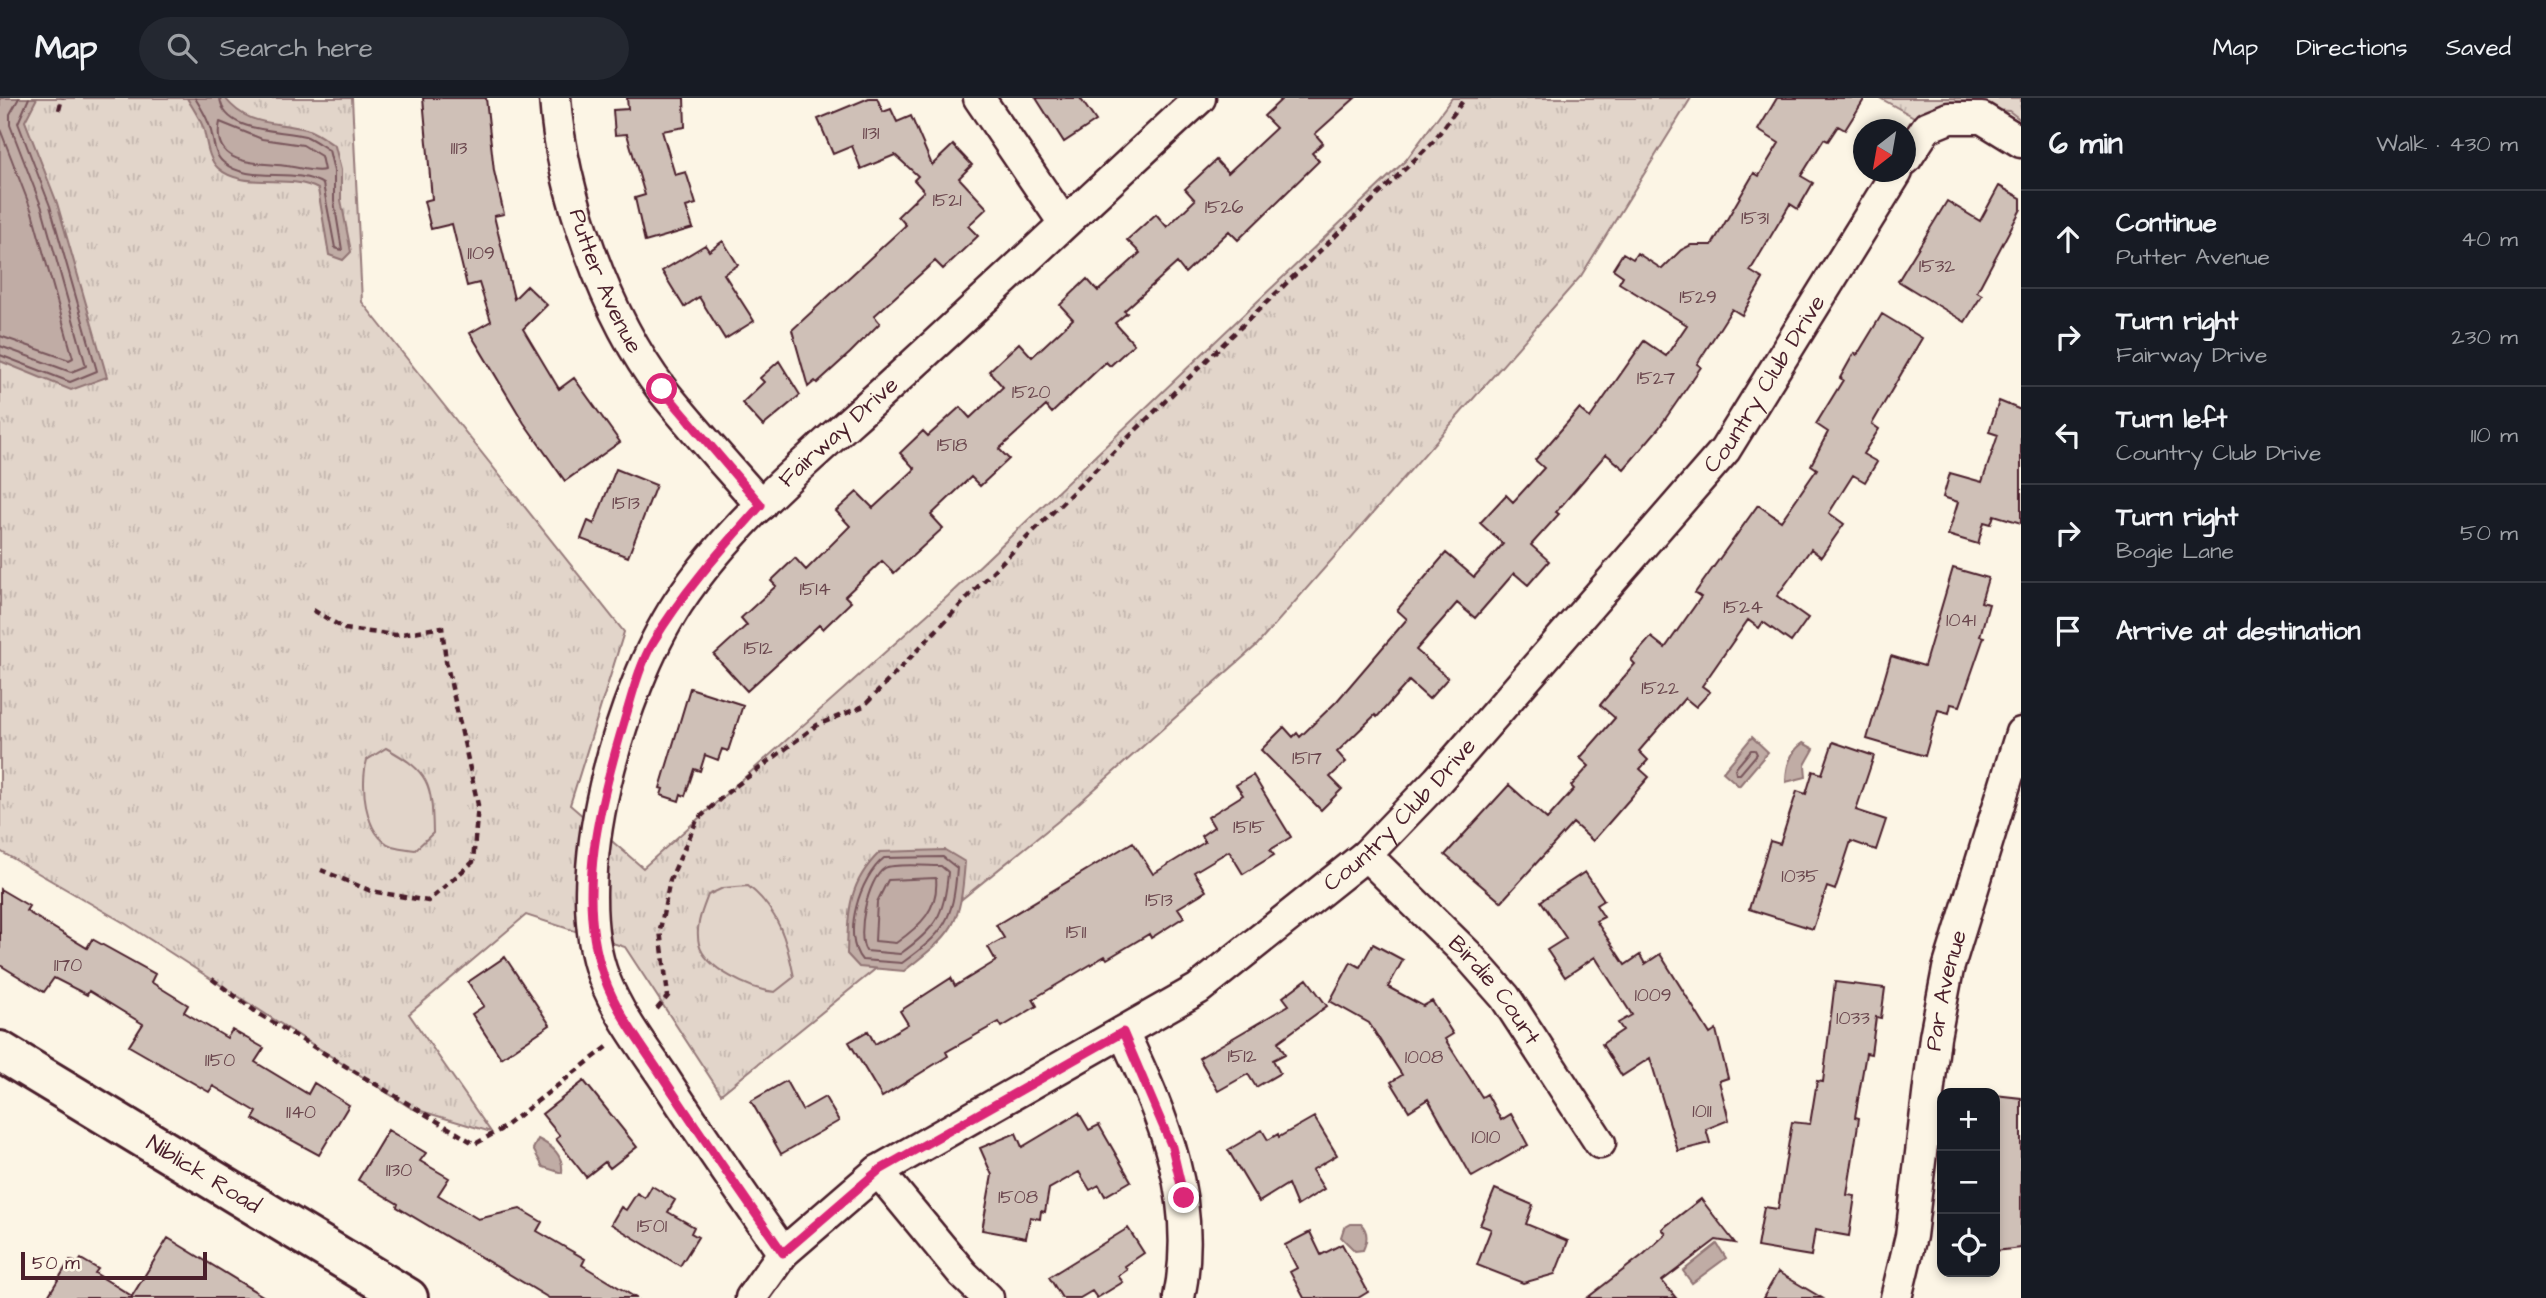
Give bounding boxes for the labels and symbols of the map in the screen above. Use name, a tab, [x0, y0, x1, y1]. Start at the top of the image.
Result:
north arrow	[1853, 119, 1916, 182]
house number: 1131	[863, 120, 880, 147]
house number: 1113	[451, 135, 468, 162]
house number: 1521	[932, 187, 962, 214]
house number: 1526	[1205, 194, 1243, 221]
street label: Putter Avenue	[561, 205, 650, 359]
house number: 1531	[1741, 205, 1770, 232]
house number: 1109	[467, 240, 495, 267]
house number: 1532	[1919, 253, 1955, 280]
house number: 1529	[1679, 284, 1717, 311]
street label: Country Club Drive	[1696, 289, 1833, 480]
house number: 1527	[1637, 365, 1676, 392]
street label: Fairway Drive	[771, 369, 905, 495]
route start	[646, 373, 677, 404]
house number: 1520	[1012, 379, 1050, 406]
house number: 1518	[937, 432, 967, 459]
house number: 1513	[612, 490, 640, 517]
house number: 1514	[799, 576, 831, 603]
house number: 1524	[1723, 594, 1763, 621]
house number: 1041	[1946, 607, 1976, 634]
house number: 1512	[743, 635, 773, 662]
house number: 1522	[1641, 675, 1679, 702]
street label: Country Club Drive	[1317, 731, 1484, 899]
house number: 1517	[1292, 745, 1322, 772]
house number: 1515	[1233, 814, 1265, 841]
house number: 1035	[1781, 863, 1819, 890]
house number: 1513	[1145, 887, 1173, 914]
house number: 1511	[1066, 919, 1087, 946]
street label: Par Avenue	[1917, 926, 1975, 1053]
street label: Birdie Court	[1441, 928, 1548, 1052]
house number: 1170	[54, 952, 82, 979]
house number: 1009	[1634, 982, 1672, 1009]
house number: 1033	[1836, 1005, 1870, 1032]
house number: 1512	[1227, 1043, 1257, 1070]
house number: 1008	[1405, 1044, 1443, 1071]
house number: 1150	[205, 1047, 235, 1074]
house number: 1011	[1692, 1098, 1712, 1125]
house number: 1140	[286, 1099, 316, 1126]
house number: 1010	[1472, 1124, 1500, 1151]
street label: Niblick Road	[140, 1127, 267, 1221]
house number: 1130	[386, 1157, 412, 1184]
route end	[1168, 1182, 1199, 1213]
house number: 1508	[998, 1184, 1038, 1211]
house number: 1501	[637, 1213, 668, 1240]
scale bar	[21, 1249, 206, 1281]

